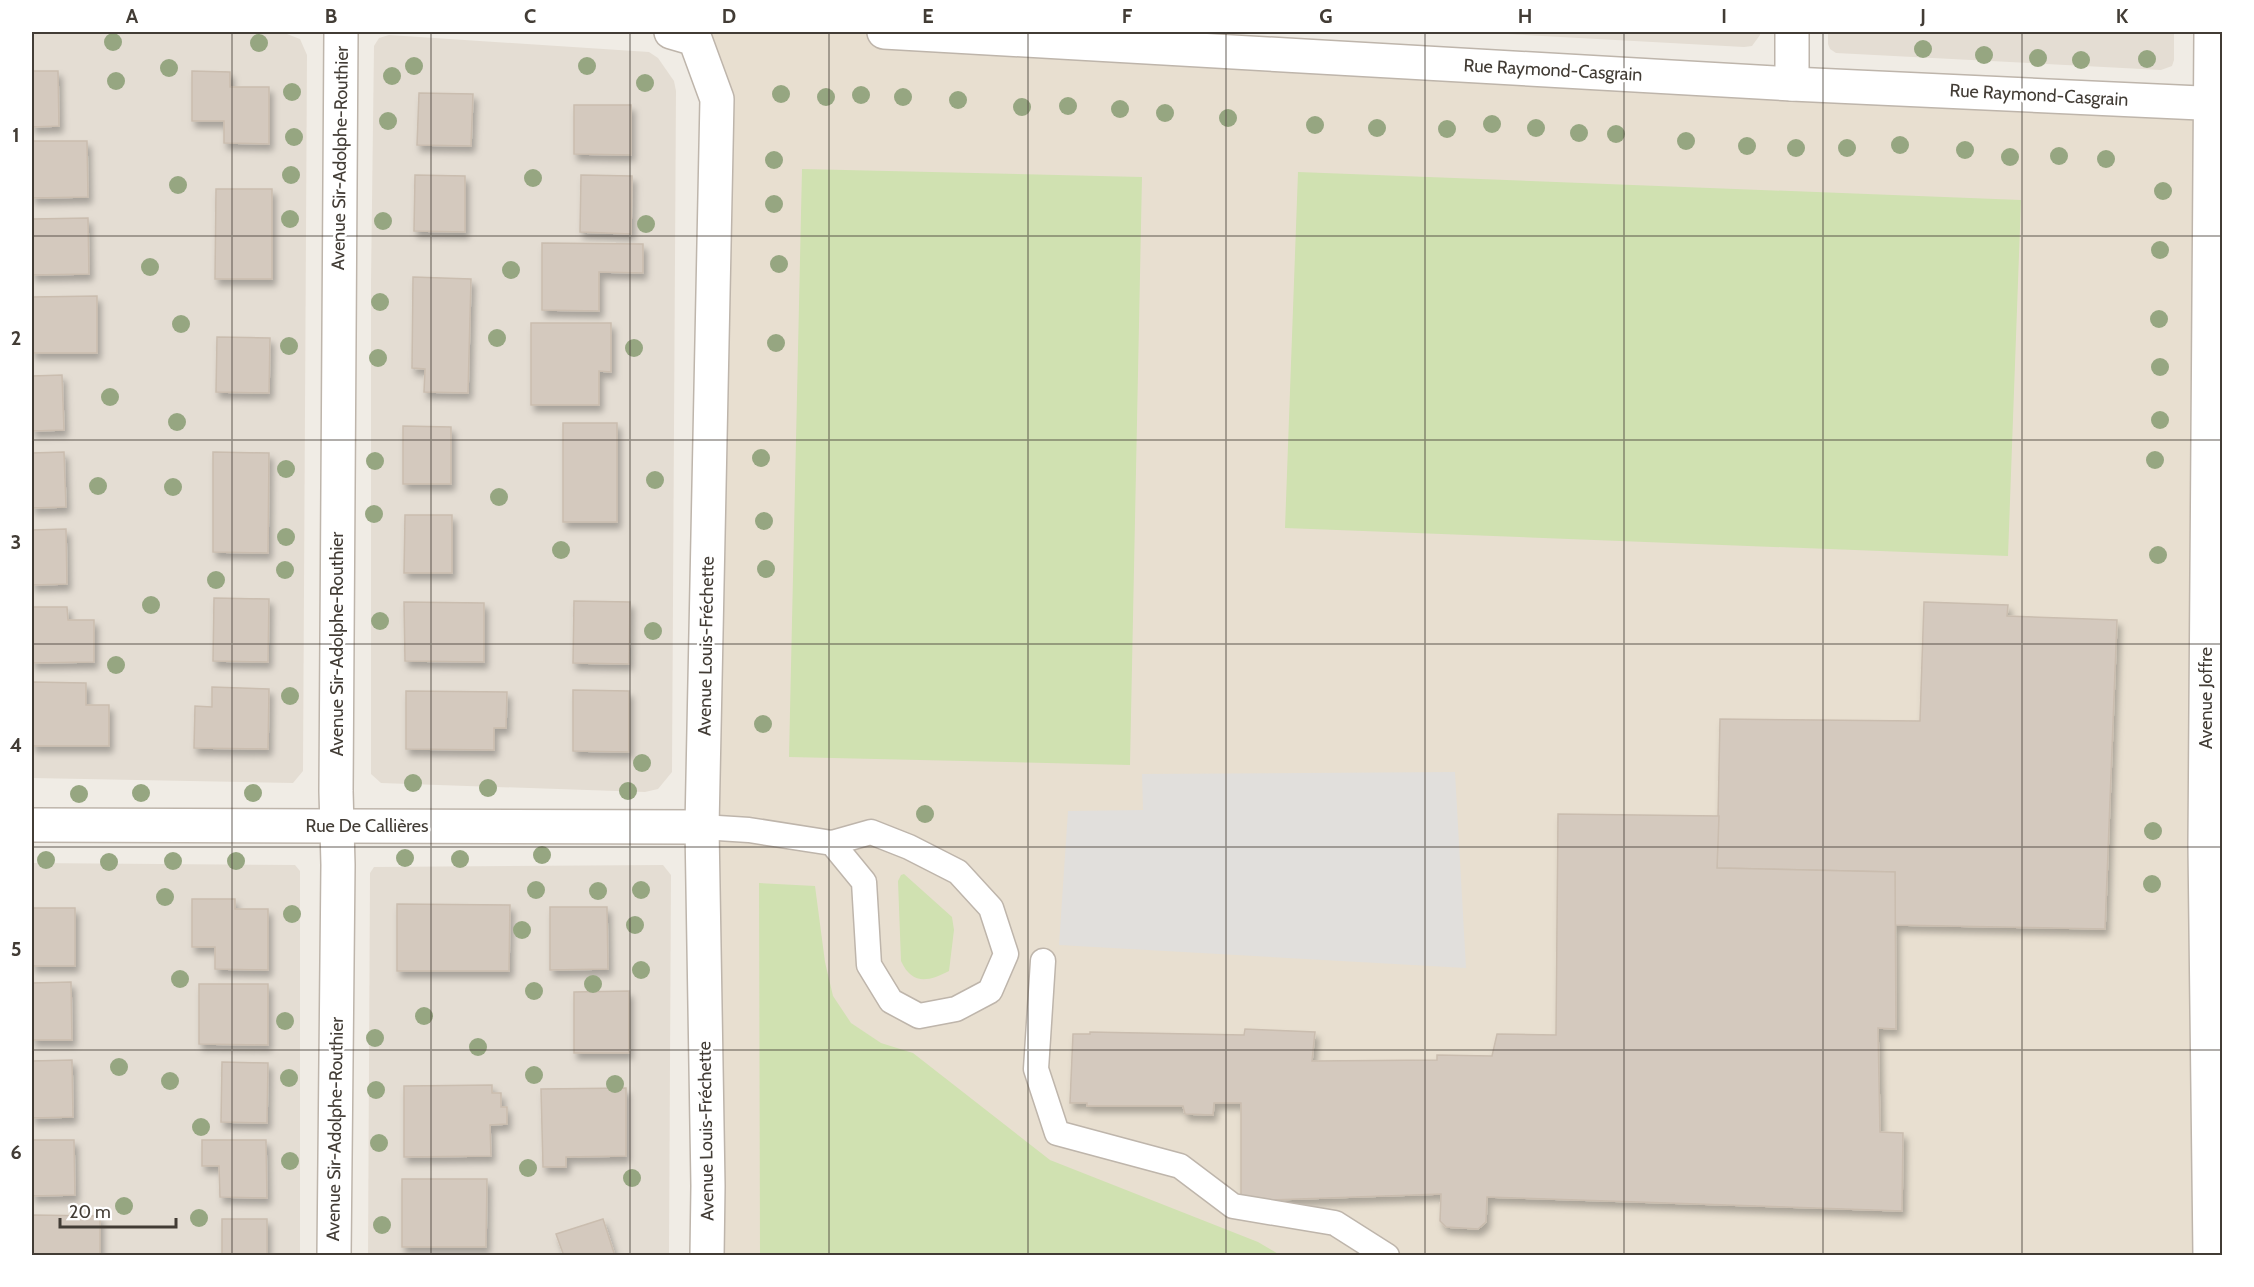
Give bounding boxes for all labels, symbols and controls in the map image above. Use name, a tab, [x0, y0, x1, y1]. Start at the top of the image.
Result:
text: A	[126, 4, 139, 28]
text: B	[325, 4, 337, 28]
text: C	[524, 4, 536, 28]
text: D	[722, 4, 736, 28]
text: E	[922, 4, 934, 28]
text: F	[1122, 4, 1133, 28]
text: G	[1319, 4, 1333, 28]
text: H	[1518, 4, 1532, 28]
text: I	[1721, 4, 1727, 28]
text: J	[1919, 4, 1926, 28]
text: K	[2116, 4, 2129, 28]
street label: Avenue Sir-Adolphe-Routhier	[327, 45, 353, 270]
street label: Rue Raymond-Casgrain	[1463, 54, 1643, 86]
street label: Rue Raymond-Casgrain	[1949, 79, 2129, 111]
text: 1	[12, 123, 20, 147]
text: 2	[11, 326, 21, 350]
text: 3	[11, 530, 21, 554]
street label: Avenue Sir-Adolphe-Routhier	[326, 532, 348, 756]
street label: Avenue Louis-Fréchette	[693, 556, 719, 736]
street label: Avenue Joffre	[2195, 647, 2217, 749]
text: 4	[10, 733, 22, 757]
street label: Rue De Callières	[306, 815, 428, 837]
text: 5	[11, 937, 21, 961]
street label: Avenue Sir-Adolphe-Routhier	[322, 1016, 348, 1241]
street label: Avenue Louis-Fréchette	[693, 1041, 719, 1221]
text: 6	[10, 1140, 22, 1164]
scale bar	[60, 1191, 176, 1229]
text: 20 m	[69, 1201, 111, 1223]

